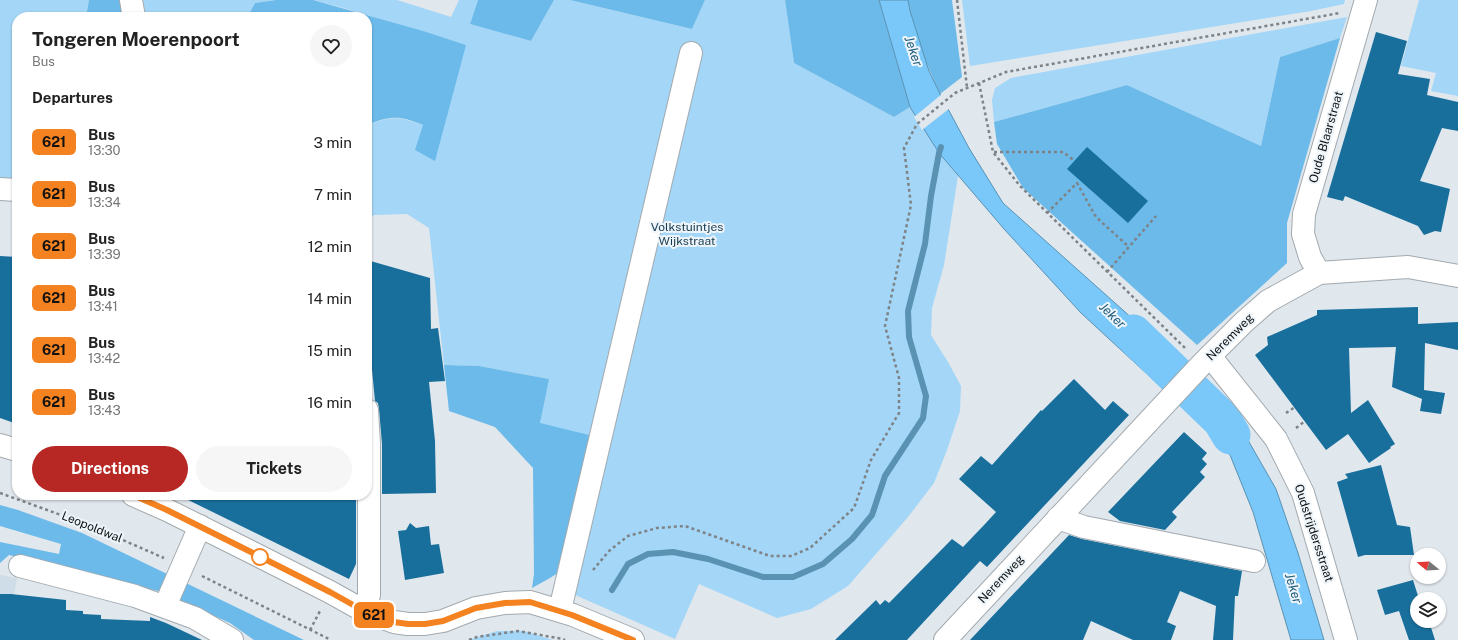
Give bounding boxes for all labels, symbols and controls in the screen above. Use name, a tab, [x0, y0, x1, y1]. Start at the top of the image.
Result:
button: heart	[310, 25, 352, 67]
text: Tongeren Moerenpoort	[32, 28, 240, 50]
water label: Jeker	[901, 34, 926, 68]
text: Bus	[32, 54, 55, 69]
text: Departures	[32, 89, 113, 106]
street label: Oude Blaarstraat	[1306, 89, 1346, 185]
text: Bus	[88, 126, 115, 143]
text: 621	[42, 134, 66, 150]
text: 3 min	[313, 134, 352, 151]
text: 13:30	[88, 143, 120, 158]
text: Bus	[88, 178, 115, 195]
text: 621	[42, 186, 66, 202]
text: 7 min	[314, 186, 352, 203]
text: 13:34	[88, 195, 121, 210]
park label: Volkstuintjes Wijkstraat	[651, 220, 723, 248]
text: Bus	[88, 230, 115, 247]
text: 621	[42, 238, 66, 254]
text: 12 min	[308, 238, 352, 255]
text: 13:39	[88, 247, 121, 262]
text: Bus	[88, 282, 115, 299]
text: 621	[42, 290, 66, 306]
text: 14 min	[307, 290, 352, 307]
text: 13:41	[88, 299, 118, 314]
water label: Jeker	[1096, 299, 1129, 331]
street label: Neremweg	[1204, 311, 1256, 363]
text: Bus	[88, 334, 115, 351]
text: 621	[42, 342, 66, 358]
text: 15 min	[307, 342, 352, 359]
text: 13:42	[88, 351, 120, 366]
text: Bus	[88, 386, 115, 403]
text: 621	[42, 394, 66, 410]
text: 16 min	[307, 394, 352, 411]
text: 13:43	[88, 403, 121, 418]
button: Directions	[32, 446, 188, 492]
button: Tickets	[196, 446, 352, 492]
street label: Oudstrijdersstraat	[1292, 482, 1336, 584]
street label: Leopoldwal	[60, 508, 125, 546]
unlabelled marker	[251, 548, 269, 566]
north arrow	[1410, 548, 1446, 584]
map controls	[1410, 548, 1446, 628]
street label: Neremweg	[975, 552, 1027, 606]
water label: Jeker	[1282, 571, 1305, 605]
button: layers	[1410, 592, 1446, 628]
line badge: 621	[351, 602, 397, 628]
text: 621	[362, 607, 386, 623]

